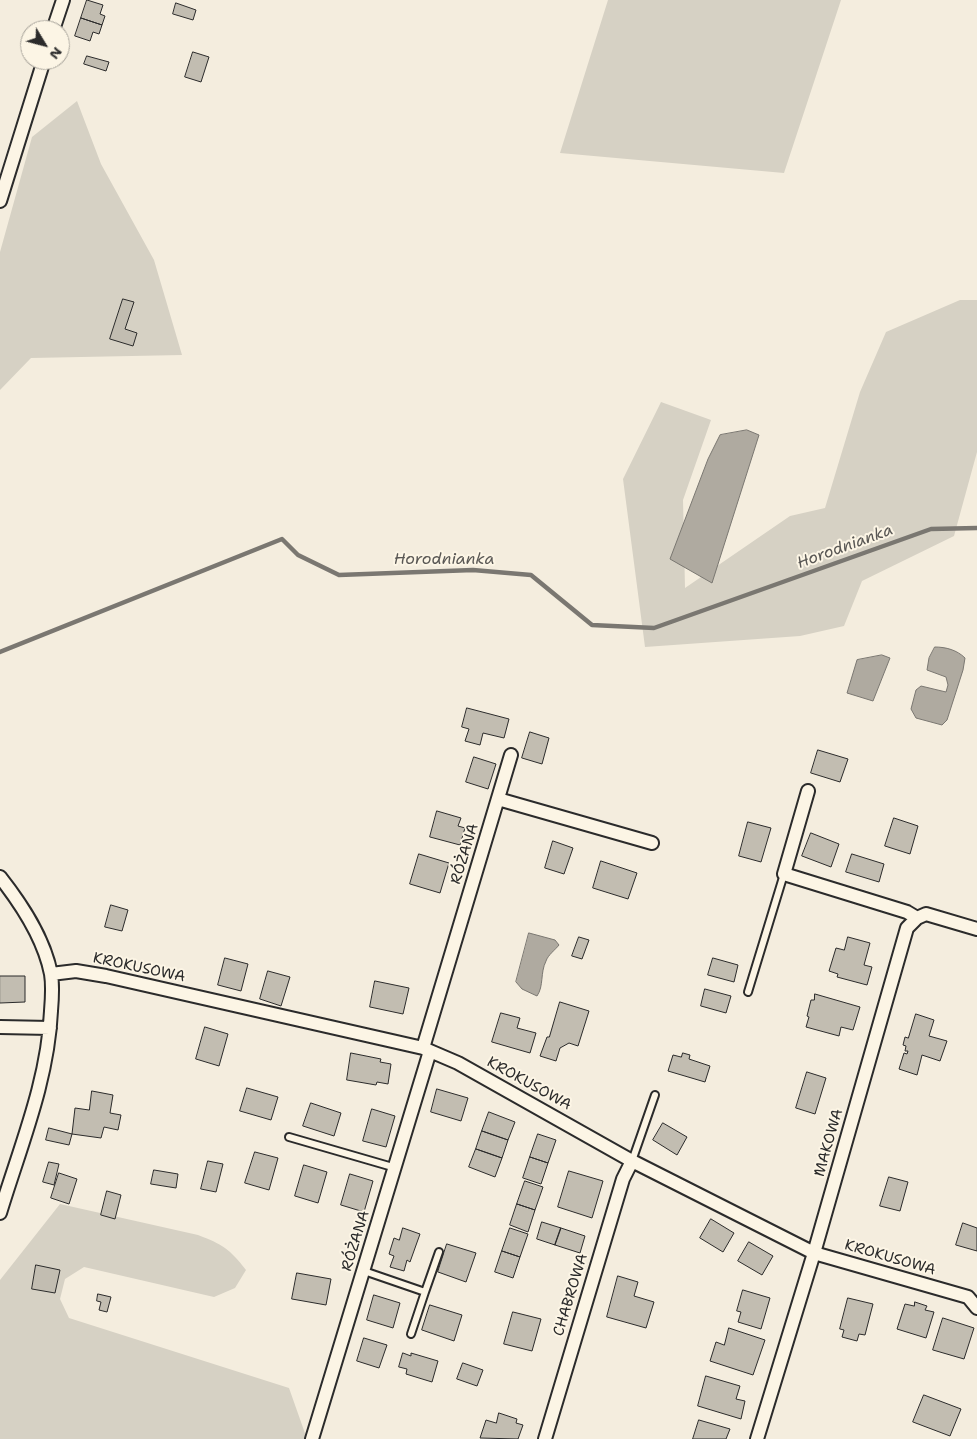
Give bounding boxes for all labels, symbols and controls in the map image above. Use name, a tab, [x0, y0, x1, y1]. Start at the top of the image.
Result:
north arrow	[20, 20, 70, 70]
text: N	[46, 44, 67, 63]
water label: Horodnianka	[794, 521, 896, 573]
water label: Horodnianka	[394, 550, 494, 570]
street label: RÓŻANA	[447, 821, 483, 887]
street label: KROKUSOWA	[91, 949, 187, 987]
street label: KROKUSOWA	[484, 1053, 574, 1115]
street label: MAKOWA	[811, 1107, 847, 1179]
street label: RÓŻANA	[338, 1208, 374, 1274]
street label: KROKUSOWA	[842, 1236, 938, 1280]
street label: CHABROWA	[550, 1252, 592, 1338]

